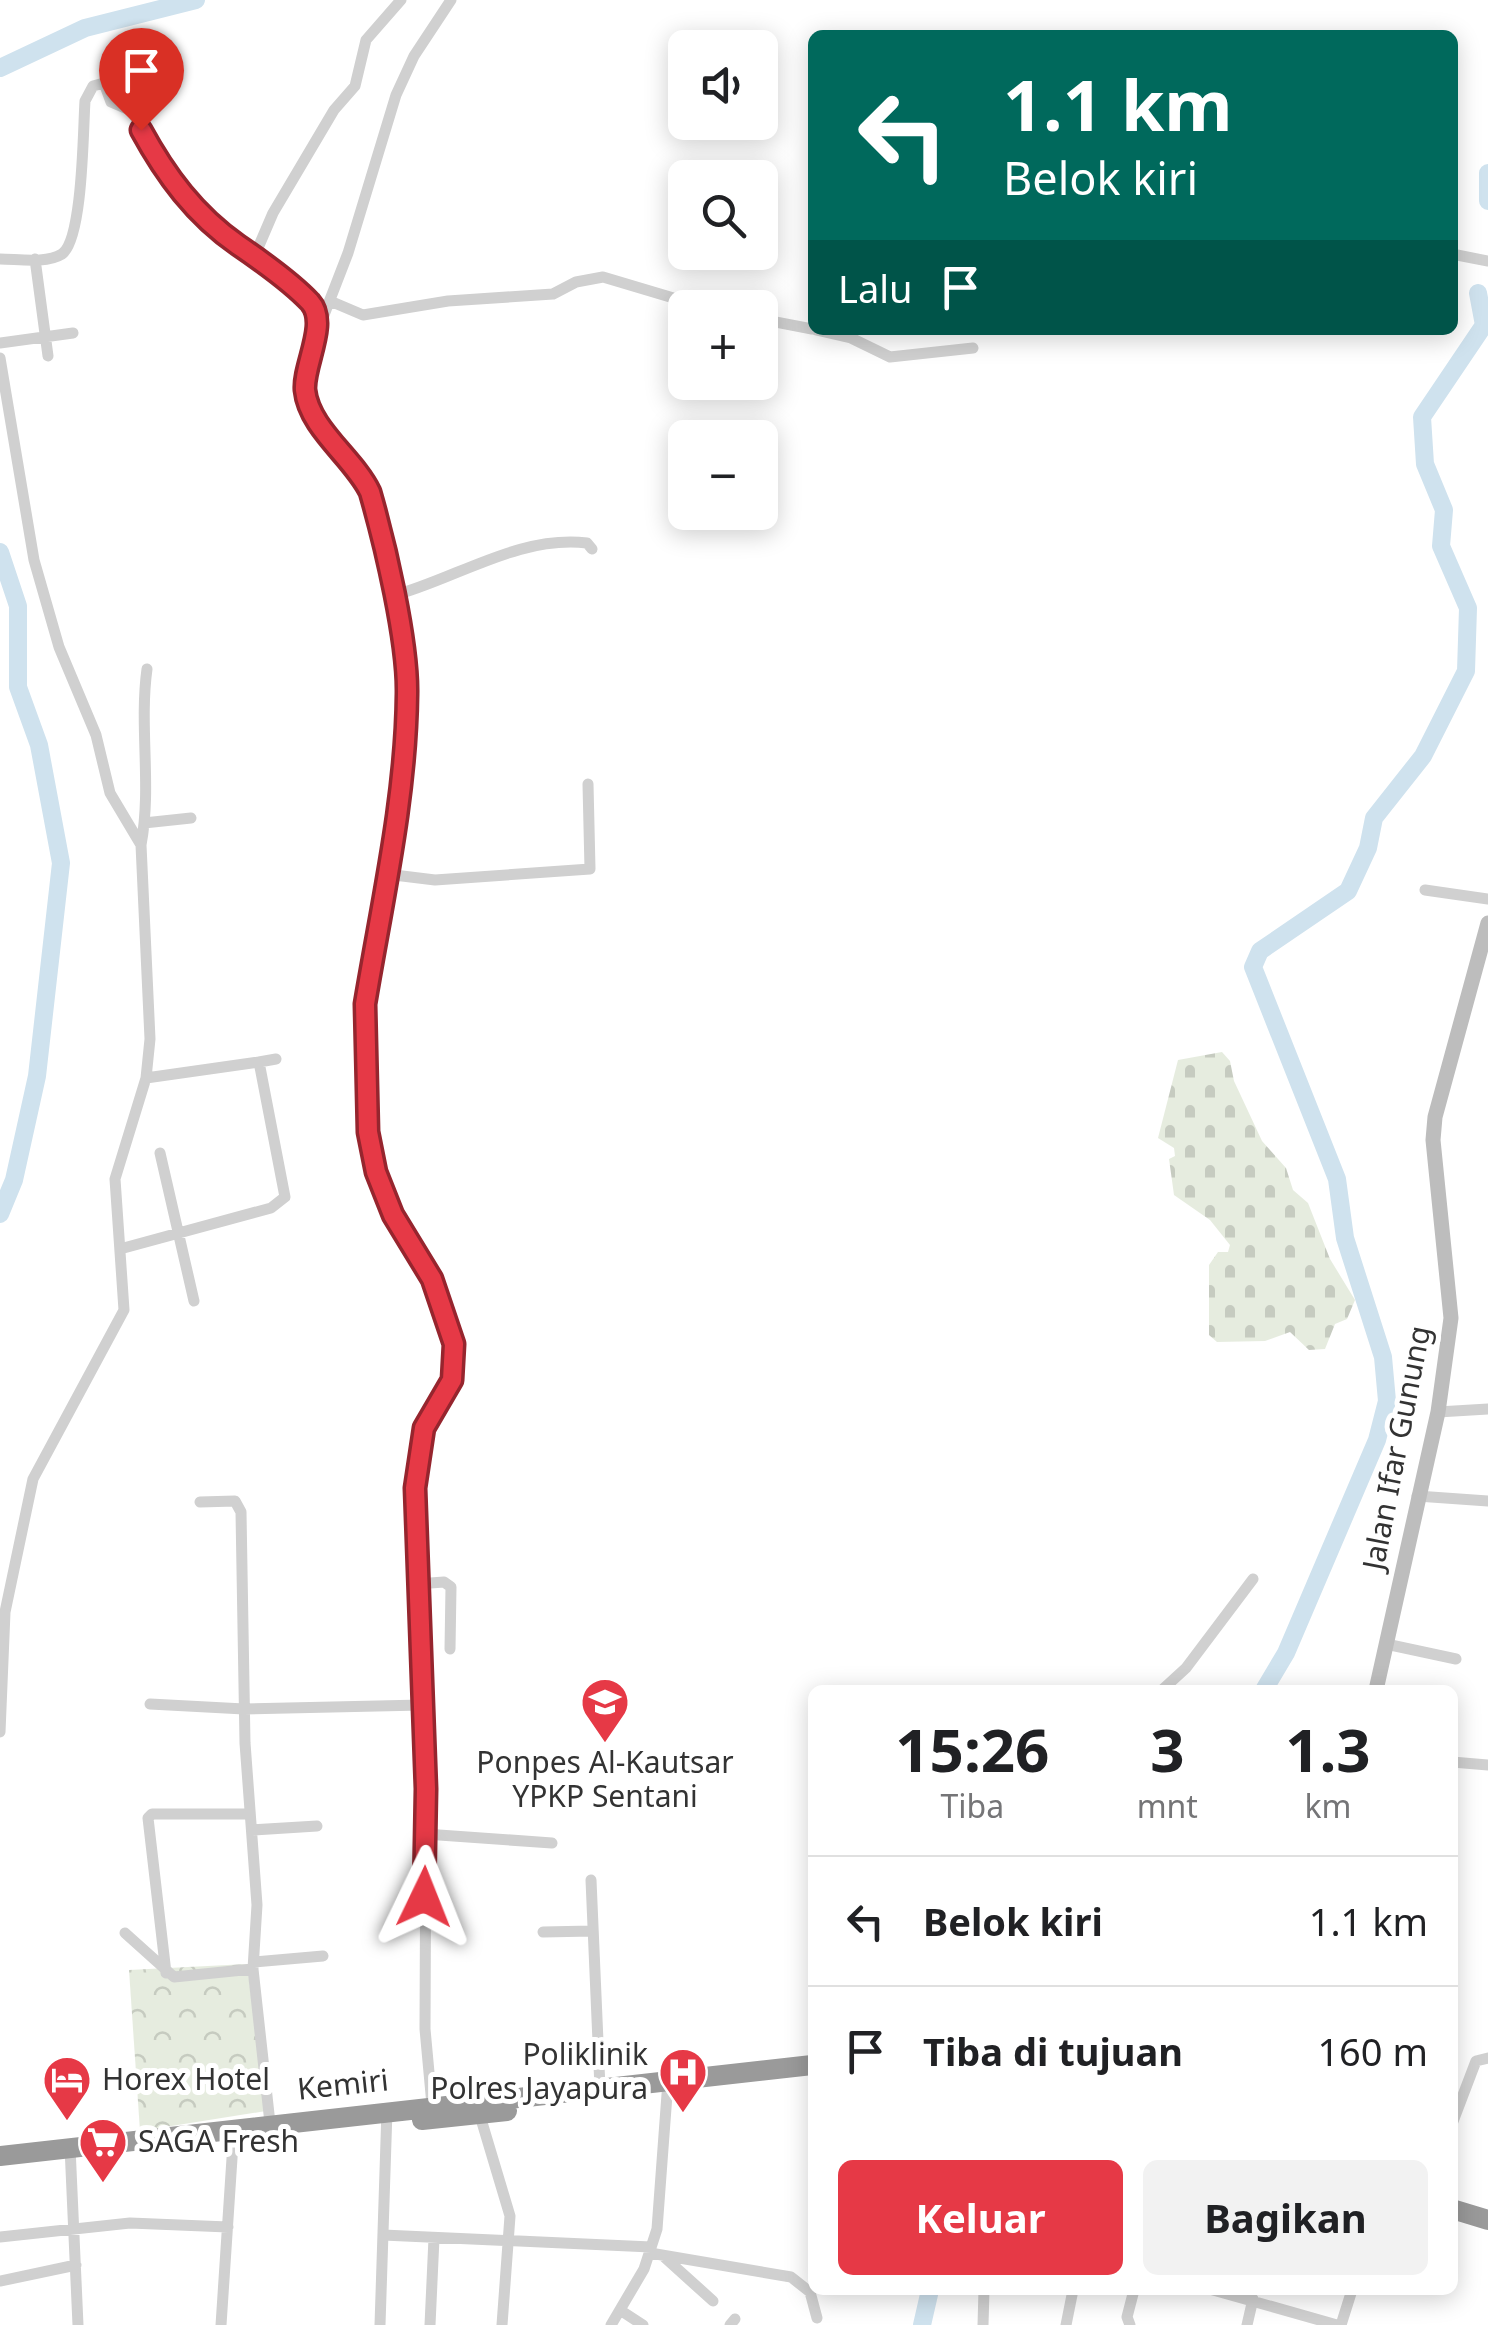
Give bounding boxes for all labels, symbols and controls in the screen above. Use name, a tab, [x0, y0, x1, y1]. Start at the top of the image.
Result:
pin	[99, 28, 184, 131]
map controls	[668, 30, 778, 530]
button: sound	[668, 30, 778, 140]
icon: arrive	[114, 43, 169, 98]
text: 1.1 km	[1003, 56, 1233, 152]
icon: left	[838, 70, 968, 200]
text: Belok kiri	[1003, 147, 1198, 208]
button: search	[668, 160, 778, 270]
icon: arrive	[933, 260, 988, 315]
text: Lalu	[838, 262, 913, 314]
button: +	[668, 290, 778, 400]
button: −	[668, 420, 778, 530]
street label: Jalan Ifar Gunung	[1351, 1322, 1439, 1576]
school or university icon: Ponpes Al-Kautsar YPKP Sentani	[579, 1676, 631, 1744]
text: 15:26	[895, 1708, 1049, 1790]
text: 3	[1150, 1708, 1184, 1790]
text: 1.3	[1285, 1708, 1371, 1790]
place label: Ponpes Al-Kautsar YPKP Sentani	[476, 1741, 734, 1816]
text: Tiba	[940, 1784, 1004, 1827]
text: mnt	[1137, 1784, 1198, 1827]
text: km	[1304, 1784, 1351, 1827]
position arrow	[372, 1845, 476, 1949]
icon: left	[838, 1894, 893, 1949]
text: Belok kiri	[923, 1895, 1103, 1947]
text: 1.1 km	[1309, 1895, 1428, 1947]
icon: arrive	[838, 2024, 893, 2079]
text: Tiba di tujuan	[923, 2025, 1183, 2077]
text: 160 m	[1317, 2025, 1428, 2077]
place label: Poliklinik Polres Jayapura	[430, 2033, 648, 2108]
hospital icon: Poliklinik Polres Jayapura	[657, 2046, 709, 2114]
hotel icon: Horex Hotel	[41, 2054, 93, 2122]
place label: Horex Hotel	[102, 2058, 270, 2099]
street label: Kemiri	[295, 2058, 390, 2109]
supermarket icon: SAGA Fresh	[77, 2116, 129, 2184]
place label: SAGA Fresh	[138, 2120, 299, 2161]
button: Keluar	[838, 2160, 1123, 2275]
button: Bagikan	[1143, 2160, 1428, 2275]

